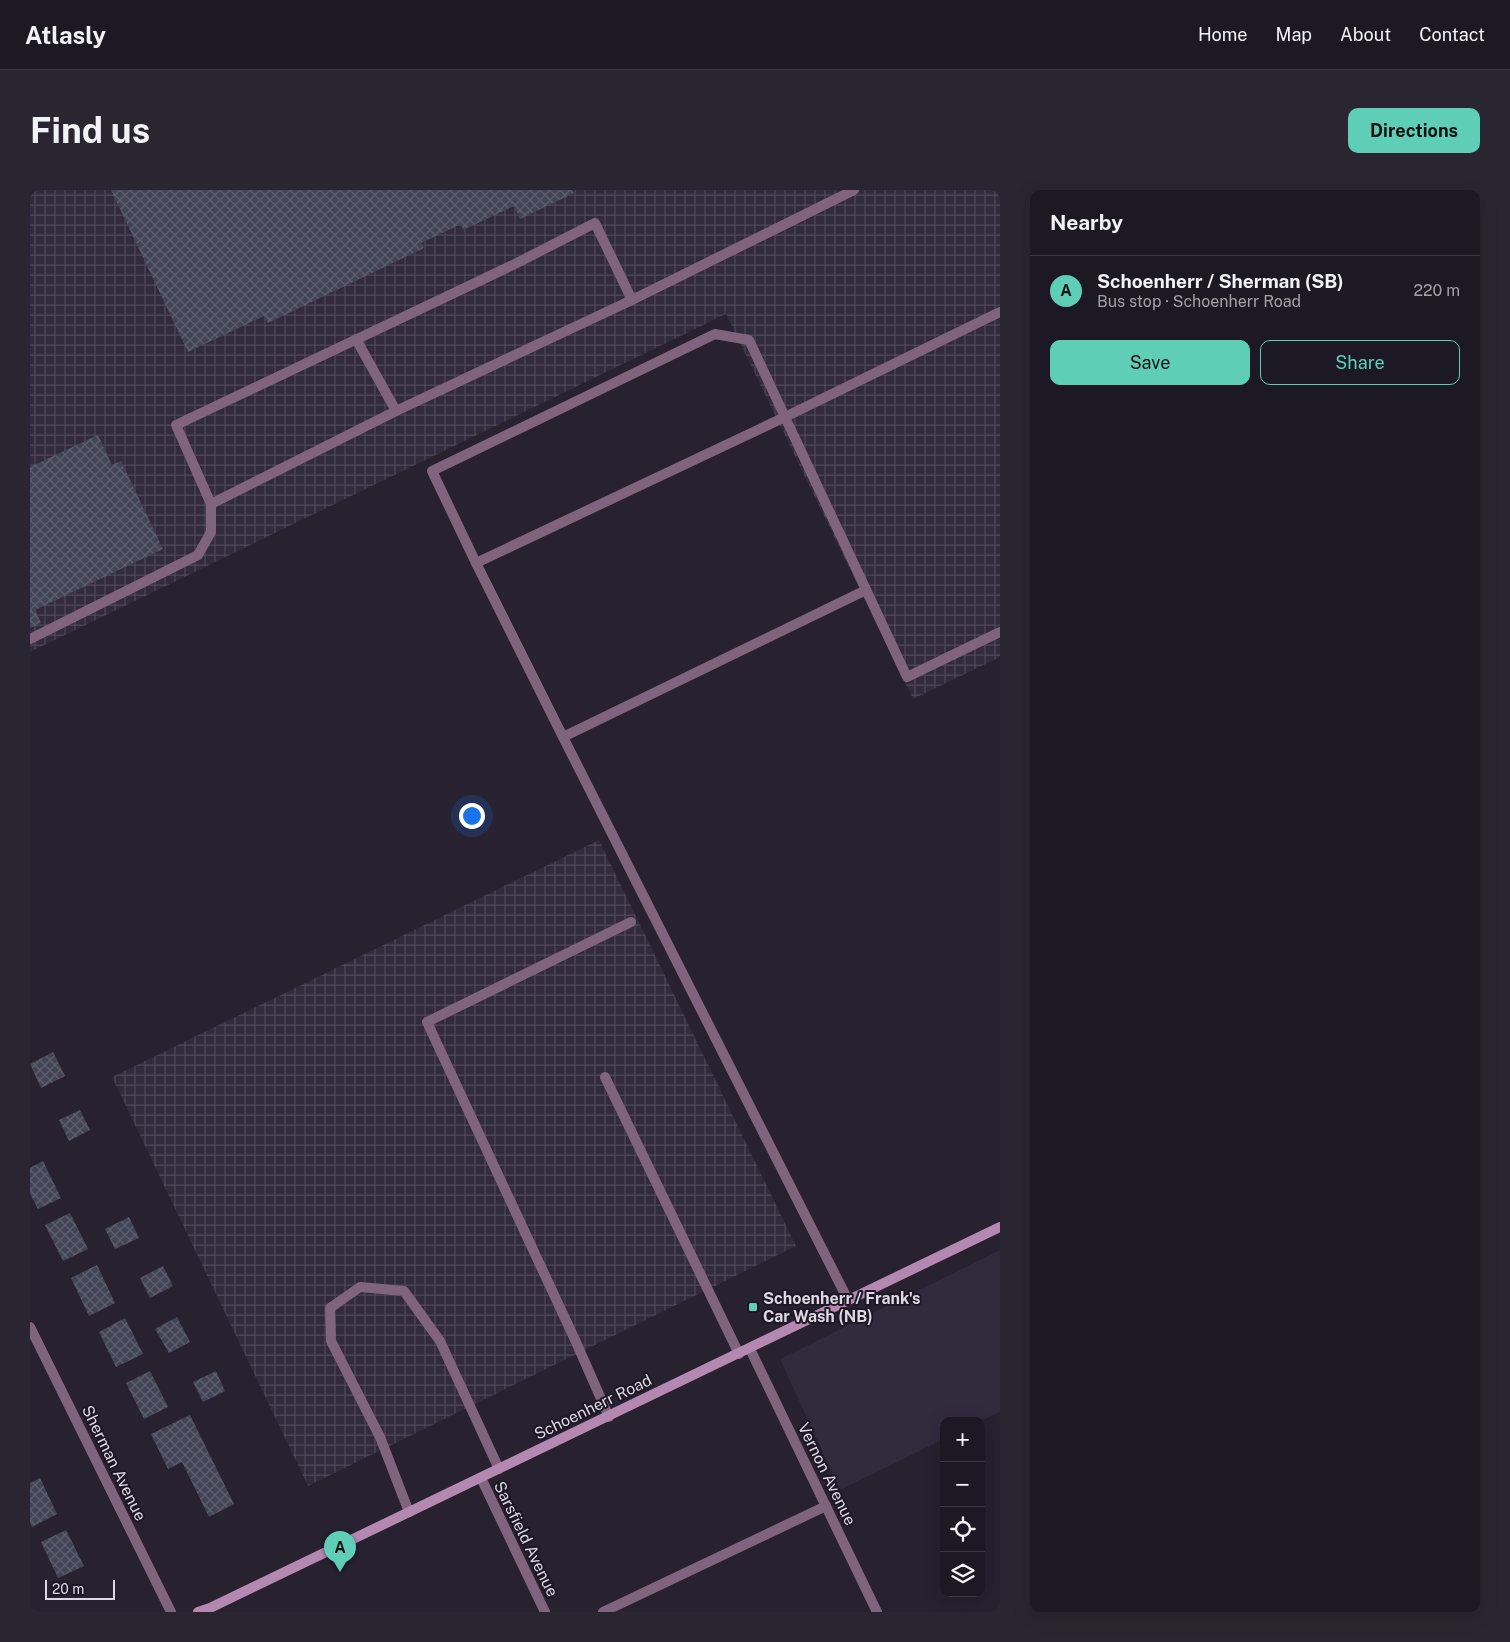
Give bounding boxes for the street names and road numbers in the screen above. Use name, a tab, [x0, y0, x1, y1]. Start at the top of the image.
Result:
street label: Schoenherr Road	[531, 1370, 655, 1444]
street label: Sherman Avenue	[78, 1402, 150, 1524]
street label: Vernon Avenue	[794, 1420, 860, 1528]
street label: Sarsfield Avenue	[490, 1478, 562, 1600]

